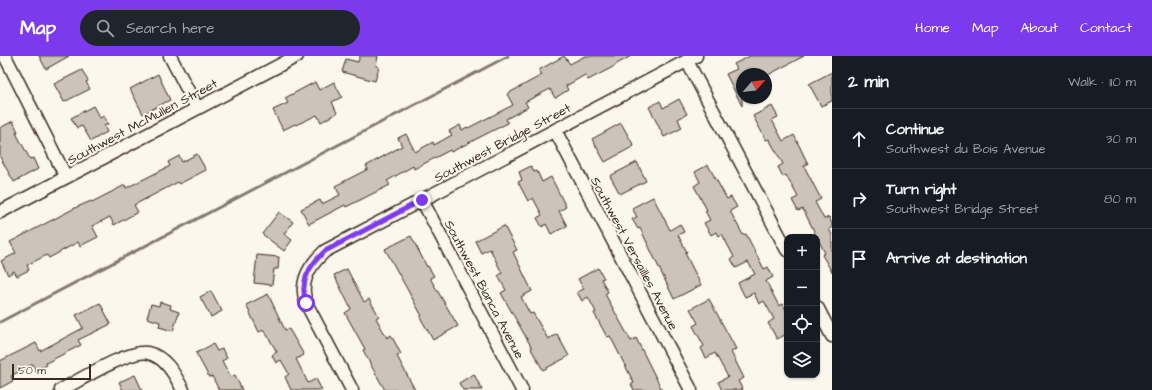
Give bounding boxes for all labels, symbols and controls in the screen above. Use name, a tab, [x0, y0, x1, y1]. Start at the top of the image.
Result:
search box	[80, 10, 360, 46]
text: Map	[20, 15, 56, 42]
icon: search	[94, 17, 116, 39]
text: Search here	[126, 18, 215, 39]
text: Home	[915, 18, 950, 38]
text: Map	[972, 18, 998, 38]
text: About	[1020, 18, 1058, 38]
text: Contact	[1080, 18, 1132, 38]
north arrow	[736, 68, 772, 104]
text: 2 min	[848, 70, 889, 94]
text: Walk · 110 m	[1068, 73, 1136, 91]
street label: Southwest McMullen Street	[64, 74, 221, 169]
street label: Southwest Bridge Street	[431, 99, 575, 188]
text: Continue	[886, 119, 944, 140]
icon: ahead	[848, 128, 870, 150]
text: 30 m	[1106, 130, 1136, 148]
text: Southwest du Bois Avenue	[886, 140, 1045, 158]
street label: Southwest Versailles Avenue	[586, 174, 682, 333]
text: Turn right	[886, 179, 957, 200]
icon: right	[848, 188, 870, 210]
text: 80 m	[1104, 190, 1136, 208]
route end	[413, 191, 431, 209]
text: Southwest Bridge Street	[886, 200, 1039, 218]
street label: Southwest Bianca Avenue	[440, 217, 528, 362]
map controls	[784, 234, 820, 378]
button: +	[784, 234, 820, 270]
icon: arrive	[848, 248, 870, 270]
text: Arrive at destination	[886, 248, 1027, 269]
button: −	[784, 270, 820, 306]
route start	[297, 294, 315, 312]
button: locate	[784, 306, 820, 342]
button: layers	[784, 342, 820, 378]
scale bar	[12, 362, 91, 381]
text: 50 m	[18, 363, 46, 378]

